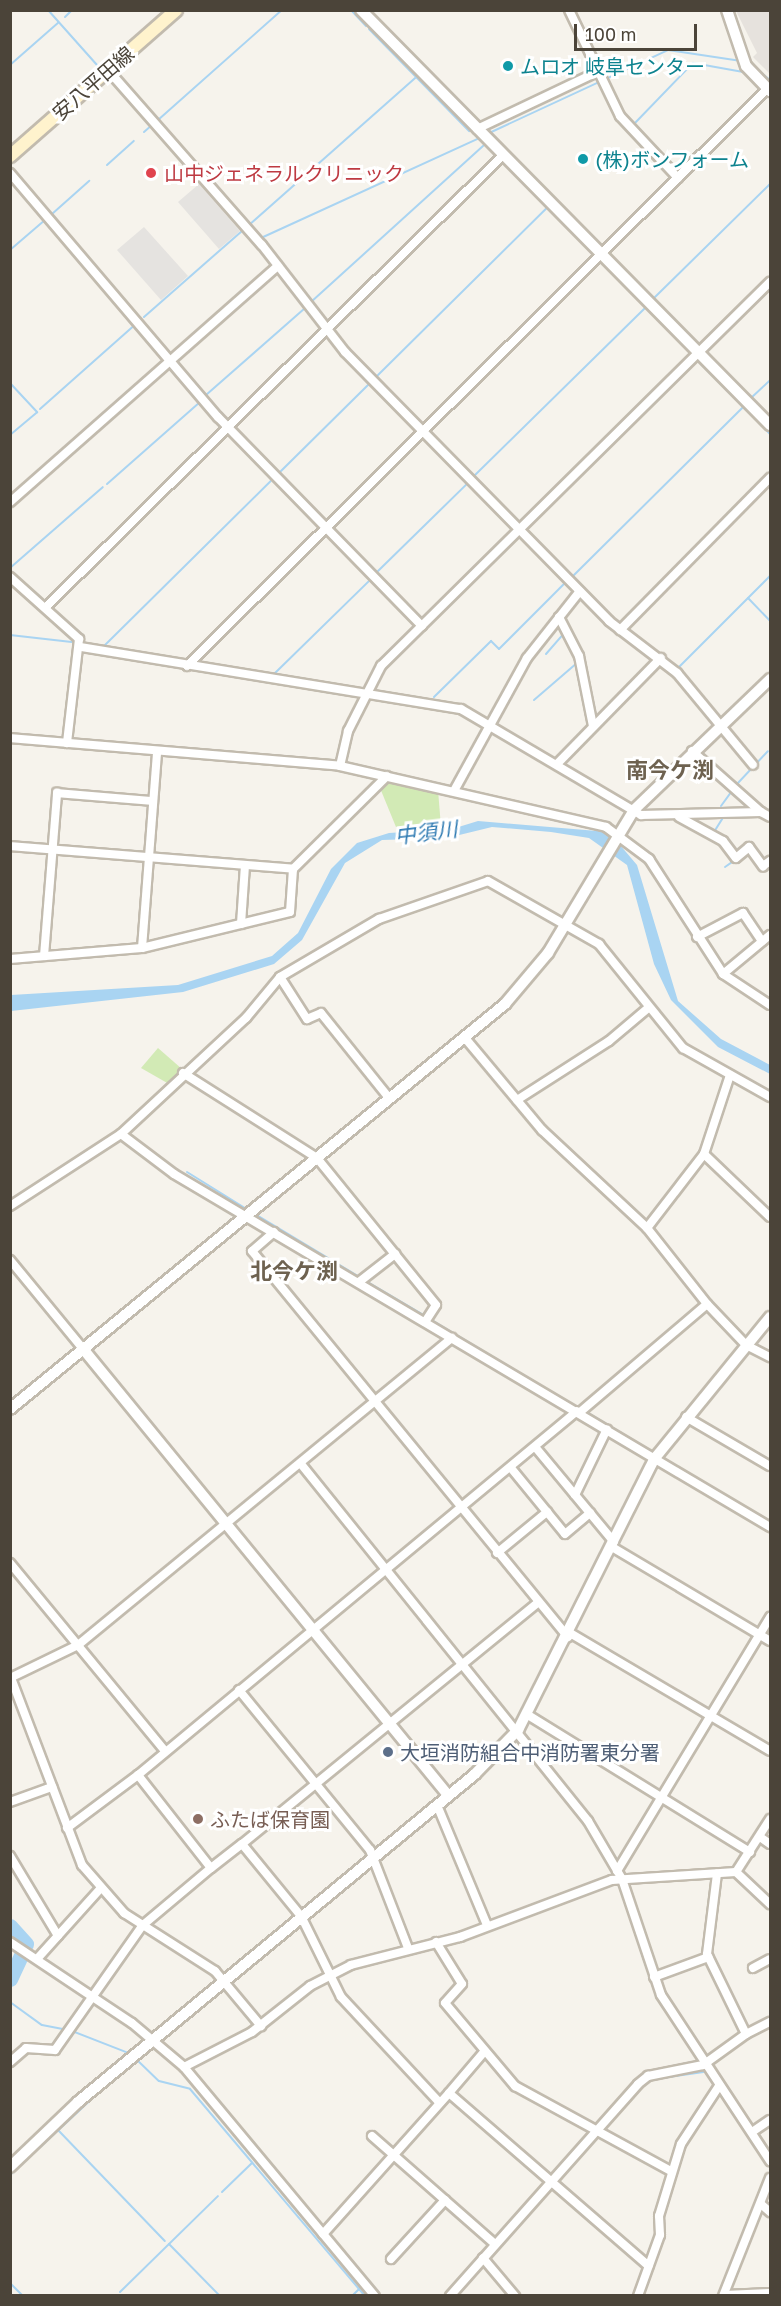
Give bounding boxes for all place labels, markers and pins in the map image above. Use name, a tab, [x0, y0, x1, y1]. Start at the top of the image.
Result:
place label: ムロオ 岐阜センター	[520, 54, 705, 78]
marker: ムロオ 岐阜センター	[501, 59, 515, 73]
place label: (株)ボンフォーム	[595, 147, 750, 171]
marker: (株)ボンフォーム	[576, 152, 590, 166]
place label: 山中ジェネラルクリニック	[164, 161, 404, 185]
marker: 山中ジェネラルクリニック	[142, 164, 160, 182]
place label: 大垣消防組合中消防署東分署	[400, 1740, 660, 1764]
marker: 大垣消防組合中消防署東分署	[381, 1745, 395, 1759]
place label: ふたば保育園	[210, 1807, 330, 1831]
marker: ふたば保育園	[191, 1812, 205, 1826]

